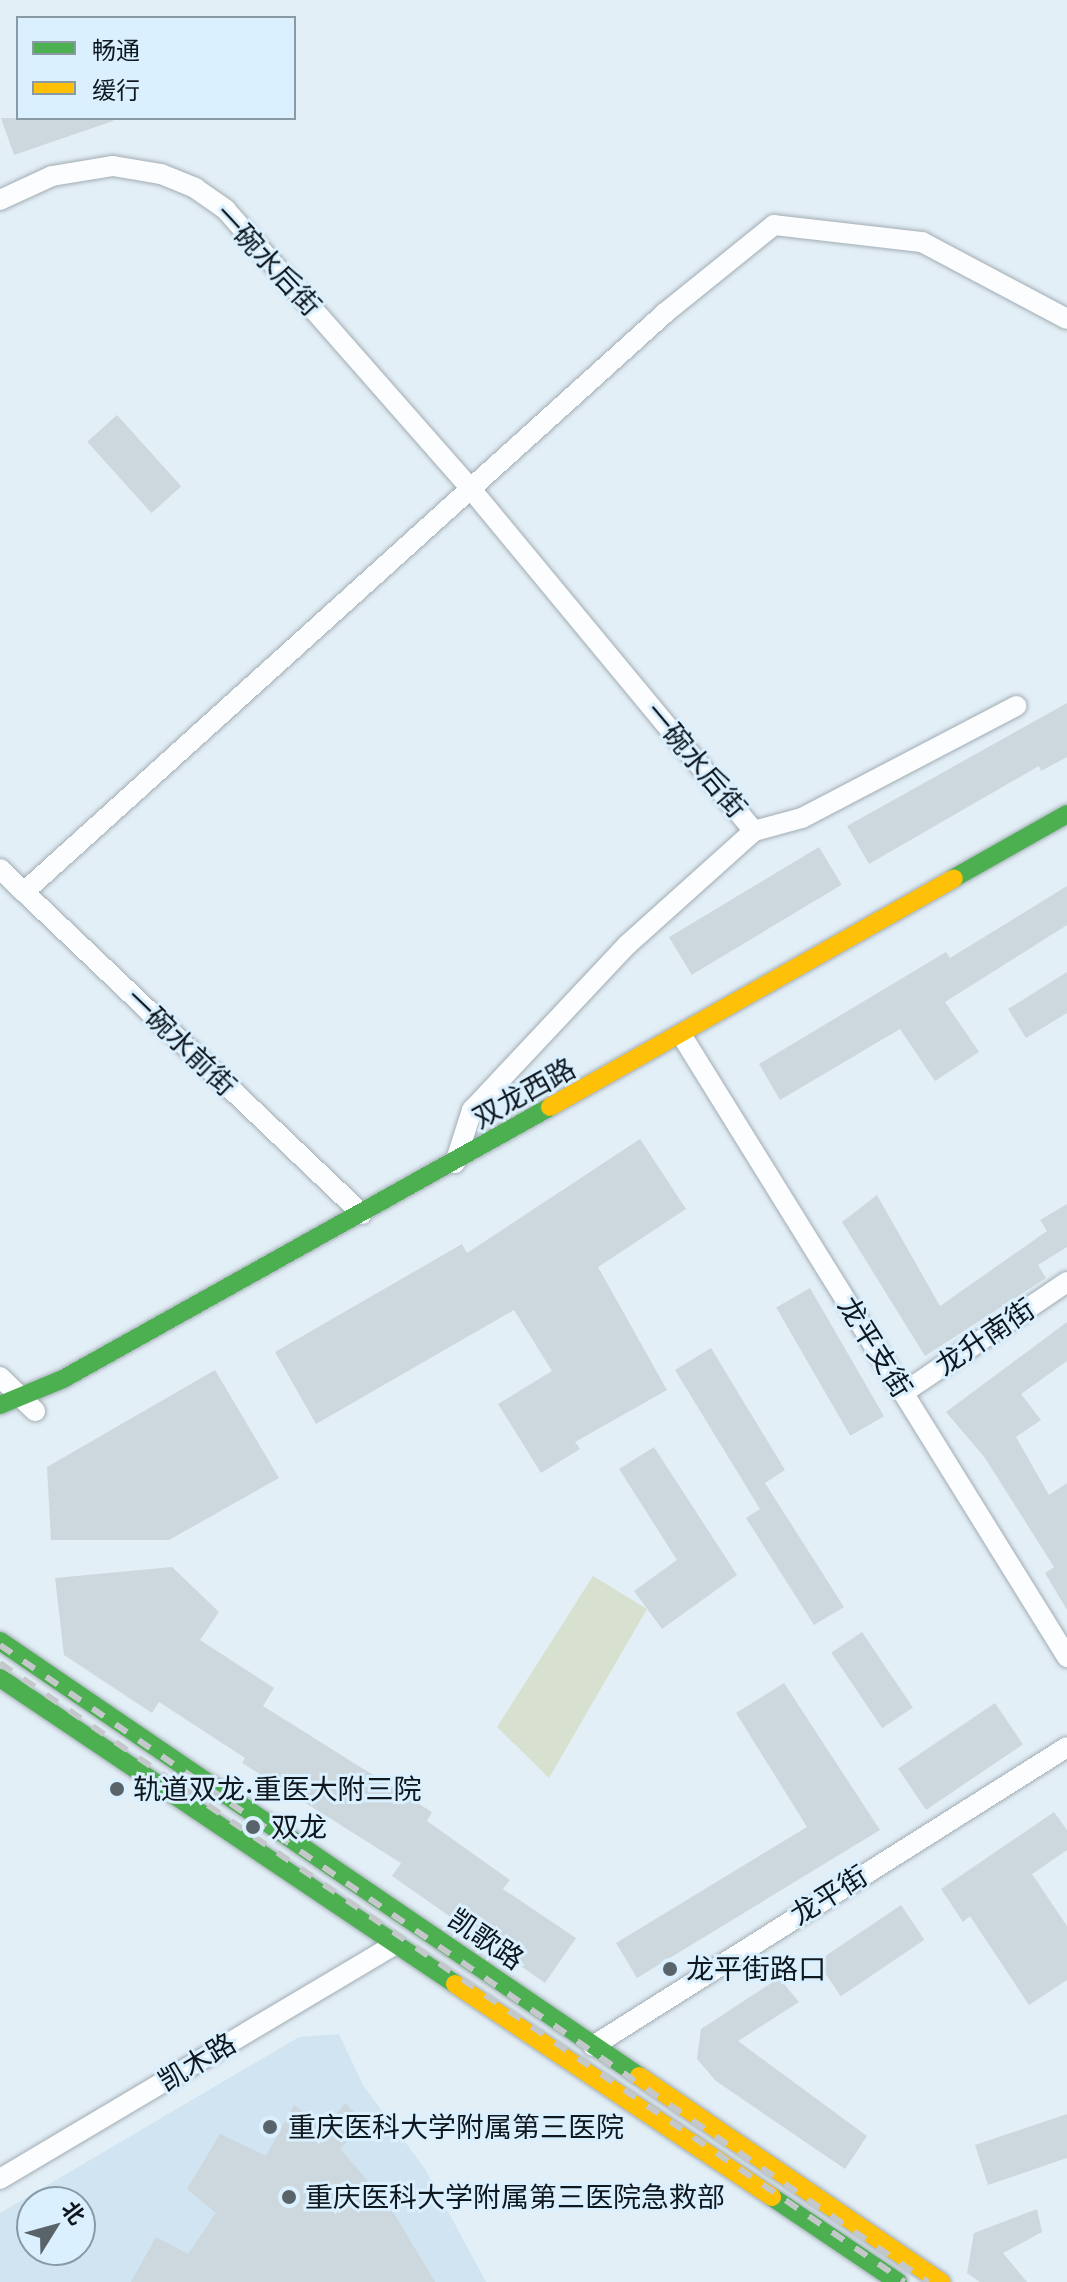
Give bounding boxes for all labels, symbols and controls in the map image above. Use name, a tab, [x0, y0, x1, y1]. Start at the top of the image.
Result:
legend	[16, 16, 296, 120]
text: 畅通	[92, 35, 140, 64]
text: 缓行	[92, 75, 140, 104]
street label: 一碗水后街	[208, 197, 328, 323]
street label: 一碗水后街	[638, 696, 754, 824]
street label: 一碗水前街	[119, 981, 243, 1103]
street label: 双龙西路	[467, 1051, 581, 1135]
street label: 龙平支街	[831, 1291, 919, 1403]
street label: 龙升南街	[929, 1292, 1041, 1382]
place label: 轨道双龙·重医大附三院	[133, 1772, 421, 1806]
marker: 轨道双龙·重医大附三院	[108, 1780, 126, 1798]
place label: 双龙	[271, 1810, 327, 1844]
marker: 双龙	[242, 1816, 264, 1838]
street label: 龙平街	[784, 1858, 874, 1932]
street label: 凯歌路	[442, 1902, 530, 1976]
place label: 龙平街路口	[686, 1952, 826, 1986]
marker: 龙平街路口	[661, 1960, 679, 1978]
street label: 凯木路	[152, 2026, 242, 2098]
place label: 重庆医科大学附属第三医院	[288, 2110, 624, 2144]
marker: 重庆医科大学附属第三医院	[259, 2116, 281, 2138]
place label: 重庆医科大学附属第三医院急救部	[305, 2180, 725, 2214]
north arrow	[16, 2186, 96, 2266]
marker: 重庆医科大学附属第三医院急救部	[280, 2188, 298, 2206]
text: 北	[57, 2196, 91, 2229]

